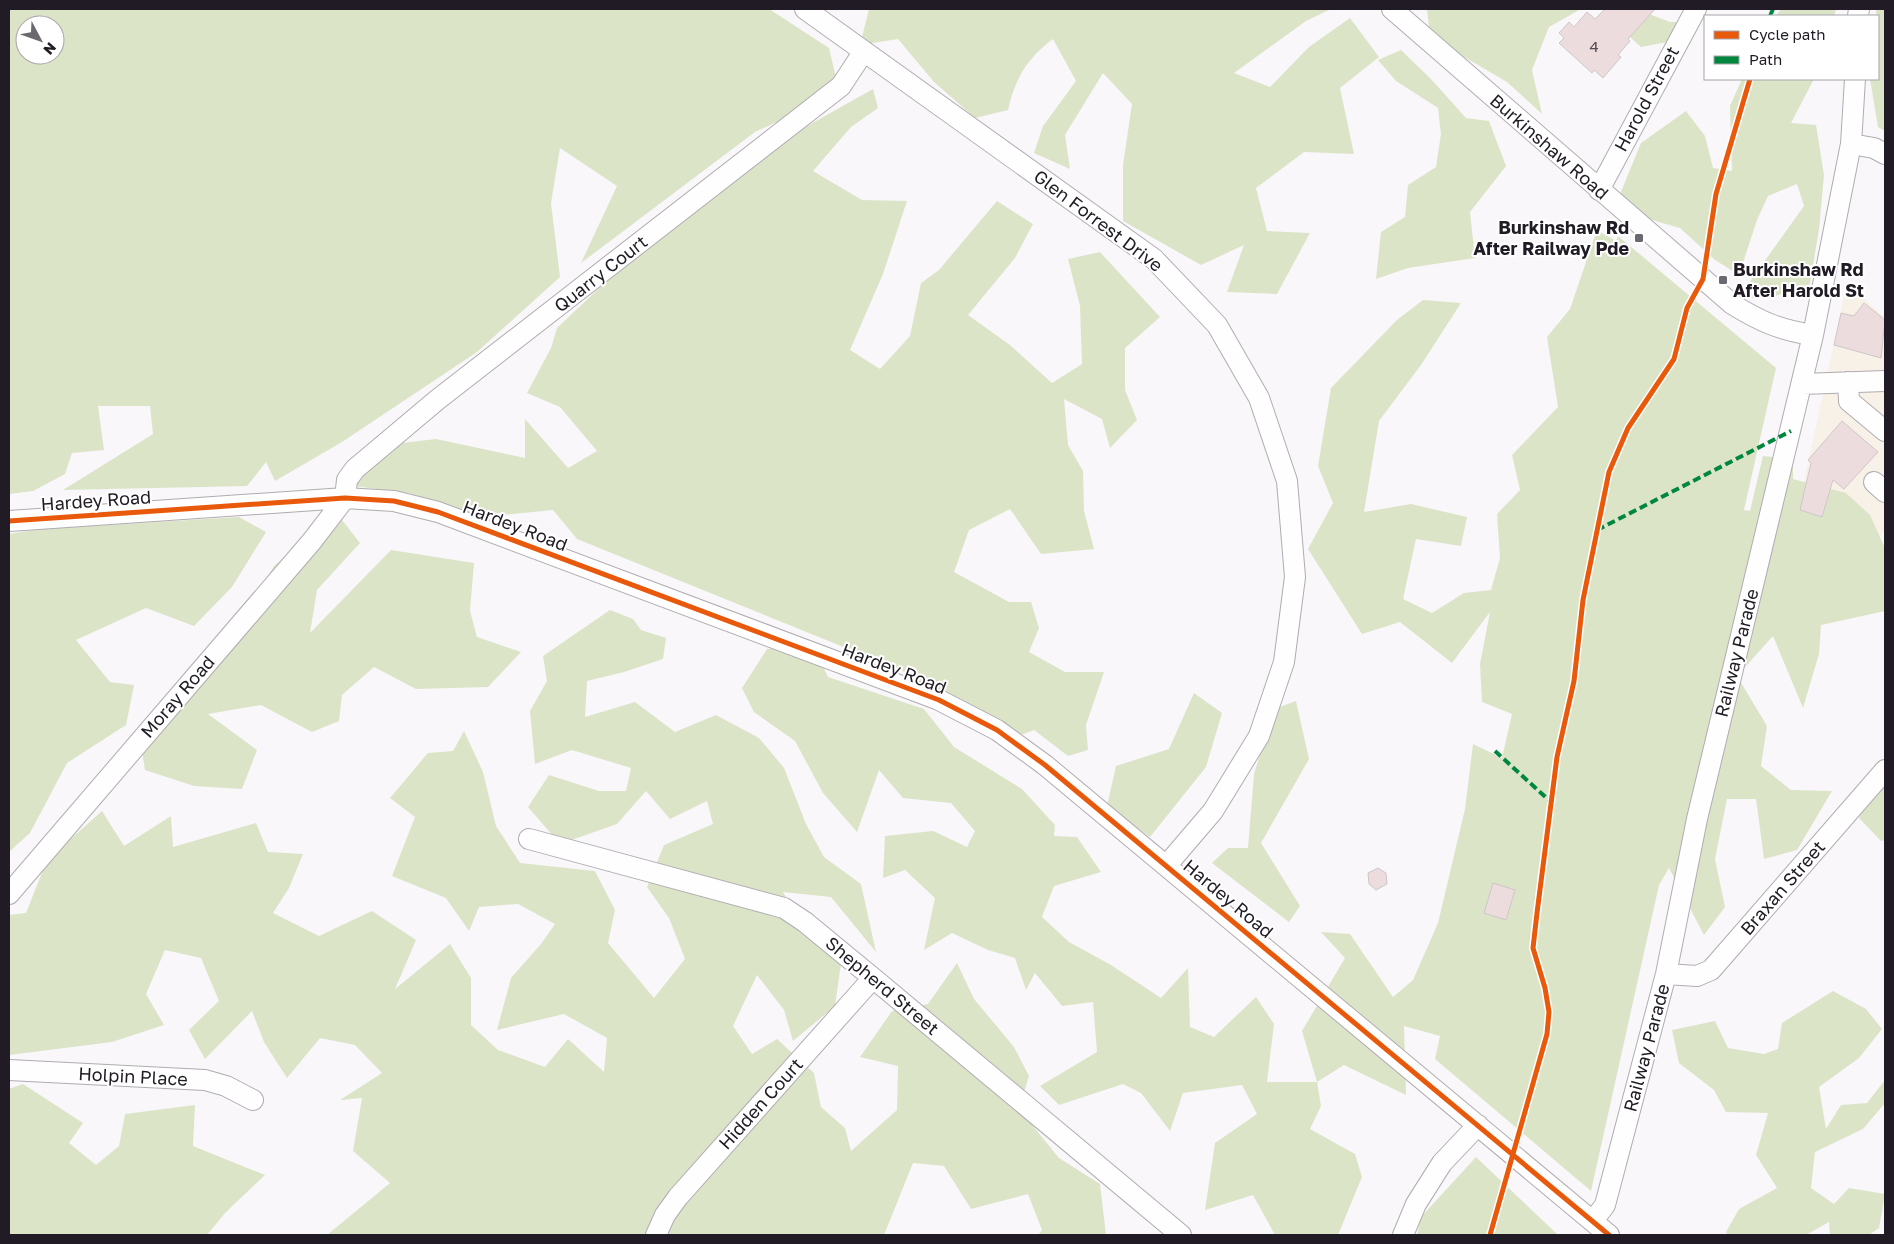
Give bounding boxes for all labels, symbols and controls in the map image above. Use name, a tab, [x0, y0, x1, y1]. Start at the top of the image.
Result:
north arrow	[15, 15, 65, 65]
legend	[1704, 15, 1879, 80]
text: Cycle path	[1749, 25, 1825, 43]
house number: 4	[1589, 37, 1599, 55]
text: N	[40, 39, 60, 58]
street label: Harold Street	[1609, 42, 1683, 155]
text: Path	[1749, 50, 1782, 68]
street label: Burkinshaw Road	[1486, 89, 1613, 204]
street label: Glen Forrest Drive	[1030, 165, 1167, 276]
place label: Burkinshaw Rd After Railway Pde	[1473, 216, 1629, 259]
street label: Quarry Court	[549, 230, 651, 316]
marker: Burkinshaw Rd After Railway Pde	[1633, 232, 1645, 244]
place label: Burkinshaw Rd After Harold St	[1733, 258, 1864, 301]
marker: Burkinshaw Rd After Harold St	[1717, 274, 1729, 286]
street label: Hardey Road	[40, 485, 152, 515]
street label: Hardey Road	[460, 495, 571, 555]
street label: Railway Parade	[1709, 586, 1763, 719]
street label: Hardey Road	[839, 638, 950, 698]
street label: Moray Road	[136, 651, 219, 742]
street label: Braxan Street	[1735, 836, 1829, 939]
street label: Hardey Road	[1179, 854, 1278, 942]
street label: Shepherd Street	[821, 931, 944, 1039]
street label: Railway Parade	[1618, 981, 1674, 1114]
street label: Hidden Court	[714, 1053, 807, 1153]
street label: Holpin Place	[78, 1062, 188, 1090]

